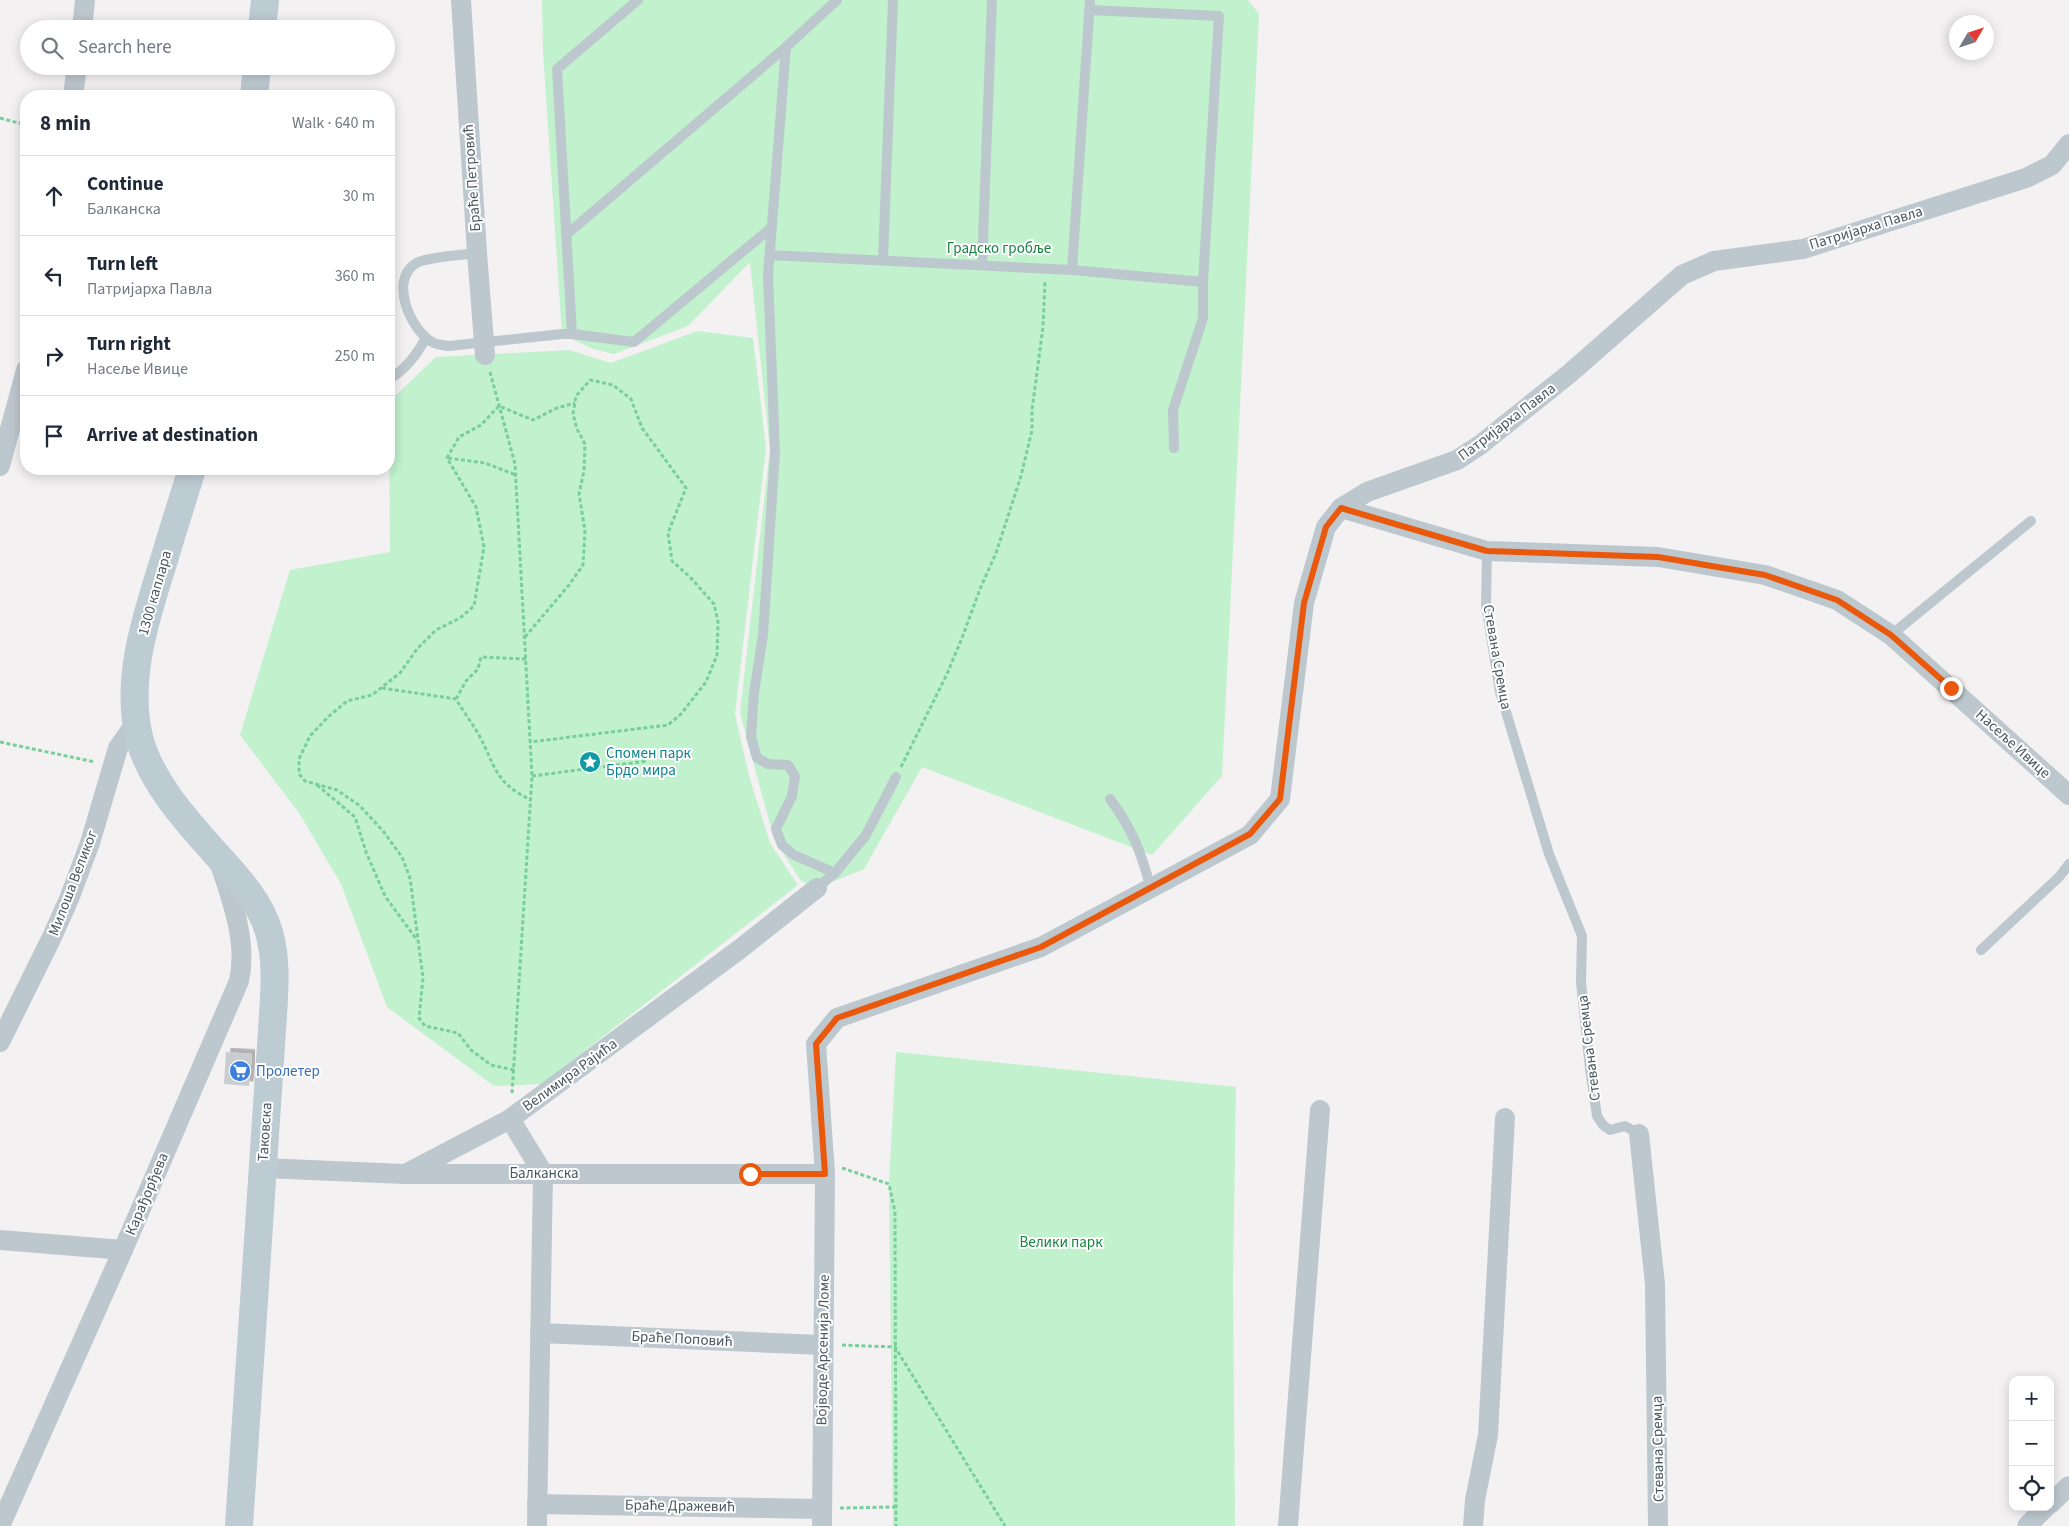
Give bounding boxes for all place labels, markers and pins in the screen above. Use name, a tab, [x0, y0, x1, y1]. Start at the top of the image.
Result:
place label: Спомен парк Брдо мира	[606, 743, 692, 781]
place icon: Спомен парк Брдо мира	[578, 750, 602, 774]
supermarket icon: Пролетер	[228, 1059, 252, 1083]
place label: Пролетер	[256, 1061, 320, 1082]

